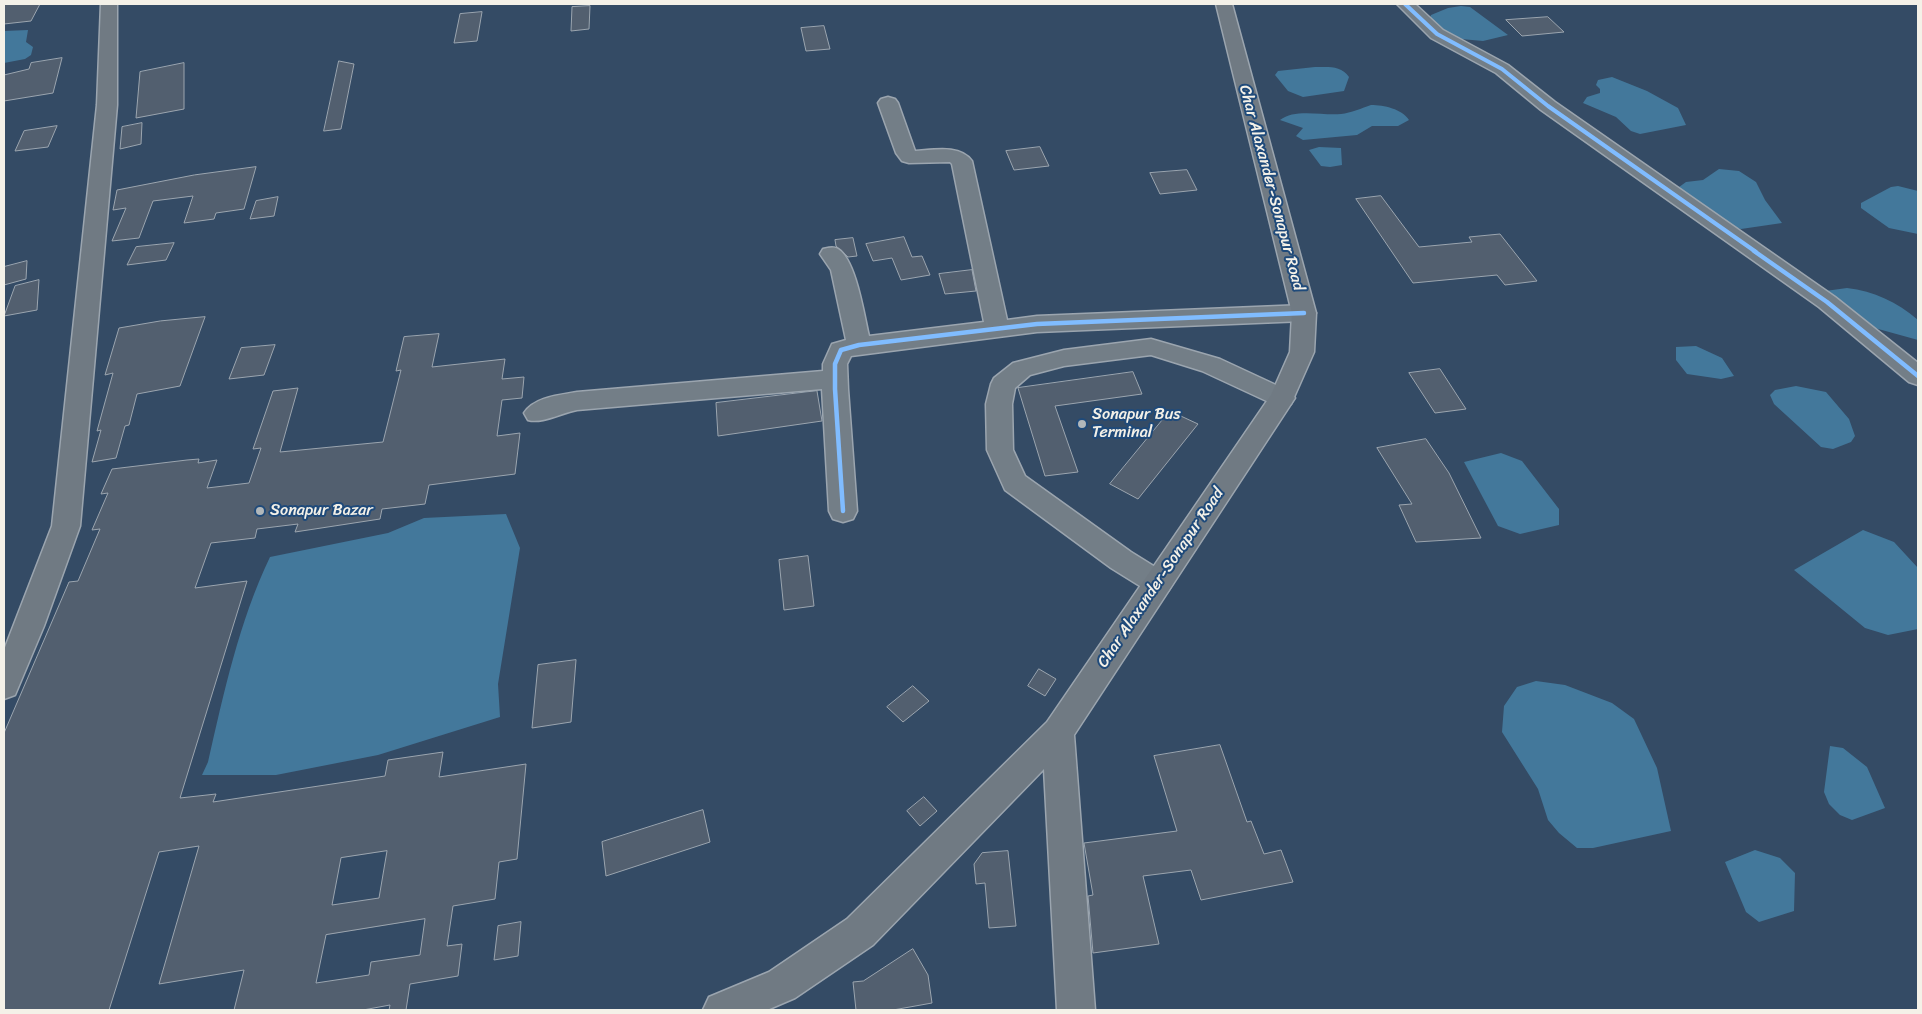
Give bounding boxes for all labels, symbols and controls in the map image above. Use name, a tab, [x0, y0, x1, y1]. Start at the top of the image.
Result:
street label: Char Alaxander-Sonapur Road	[1234, 83, 1308, 293]
place label: Sonapur Bus Terminal	[1092, 405, 1181, 443]
marker: Sonapur Bus Terminal	[1076, 418, 1088, 430]
street label: Char Alaxander-Sonapur Road	[1094, 485, 1228, 671]
place label: Sonapur Bazar	[270, 501, 373, 521]
marker: Sonapur Bazar	[254, 505, 266, 517]

